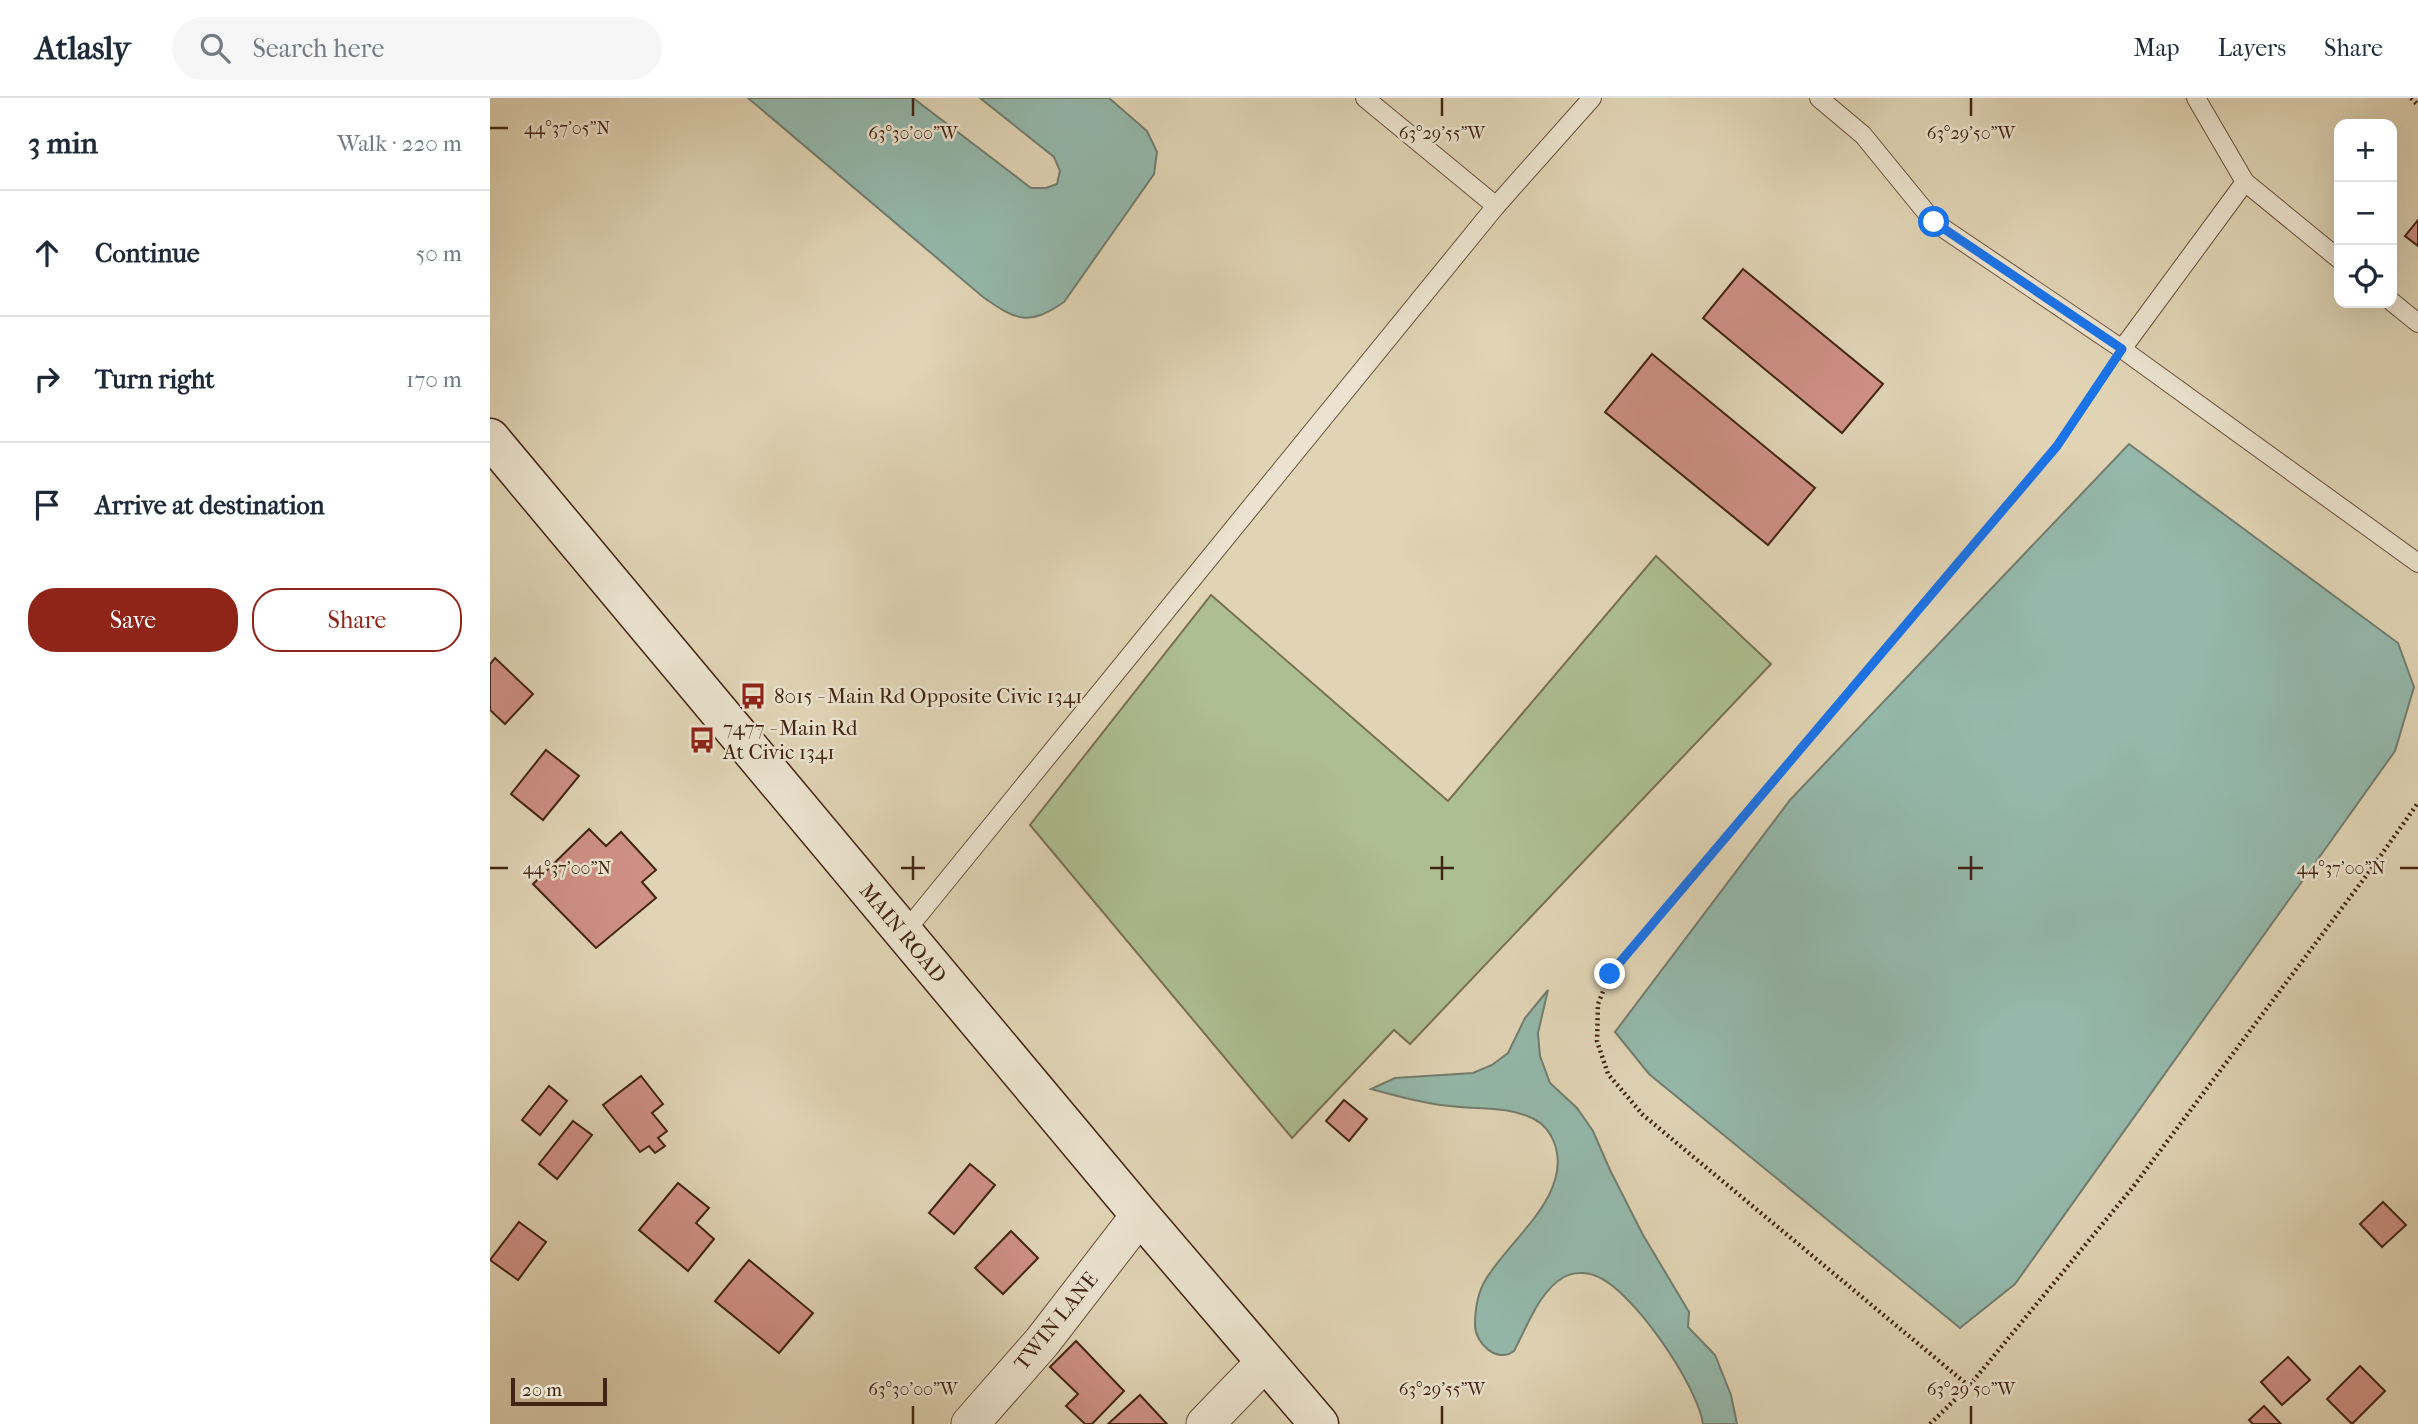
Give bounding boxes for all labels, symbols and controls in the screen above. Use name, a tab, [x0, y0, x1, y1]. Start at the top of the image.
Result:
search box	[172, 17, 662, 80]
text: Atlasly	[35, 29, 130, 68]
icon: search	[196, 29, 234, 67]
text: Search here	[252, 33, 384, 64]
text: Map	[2134, 34, 2180, 62]
text: Layers	[2218, 34, 2286, 62]
text: Share	[2324, 34, 2383, 62]
text: 44°37'05"N	[524, 118, 610, 139]
map controls	[2334, 119, 2397, 308]
button: +	[2334, 119, 2397, 182]
text: 63°30'00"W	[868, 123, 959, 144]
text: 63°29'55"W	[1399, 123, 1487, 144]
text: 63°29'50"W	[1927, 123, 2017, 144]
text: 3 min	[28, 126, 98, 161]
text: Walk · 220 m	[337, 130, 462, 157]
button: −	[2334, 182, 2397, 245]
route start	[1918, 206, 1949, 237]
icon: ahead	[28, 234, 66, 272]
text: Continue	[95, 238, 200, 269]
text: 50 m	[415, 240, 462, 267]
button: locate	[2334, 245, 2397, 308]
icon: right	[28, 360, 66, 398]
text: Turn right	[95, 364, 215, 395]
text: 170 m	[406, 366, 462, 393]
icon: arrive	[28, 486, 66, 524]
text: Arrive at destination	[95, 490, 325, 521]
button: Save	[28, 588, 238, 652]
button: Share	[252, 588, 462, 652]
bus stop icon: 8015 - Main Rd Opposite Civic 1341	[738, 681, 768, 711]
place label: 8015 - Main Rd Opposite Civic 1341	[774, 684, 1083, 708]
place label: 7477 - Main Rd At Civic 1341	[722, 716, 858, 764]
bus stop icon: 7477 - Main Rd At Civic 1341	[687, 725, 717, 755]
text: 44°37'00"N	[523, 858, 612, 879]
text: 44°37'00"N	[2297, 858, 2386, 879]
street label: MAIN ROAD	[855, 879, 951, 987]
route end	[1594, 958, 1625, 989]
street label: TWIN LANE	[1009, 1267, 1103, 1375]
scale bar	[511, 1375, 607, 1407]
text: 20 m	[522, 1379, 562, 1401]
text: 63°30'00"W	[868, 1379, 959, 1400]
text: 63°29'55"W	[1399, 1379, 1487, 1400]
text: 63°29'50"W	[1927, 1379, 2017, 1400]

